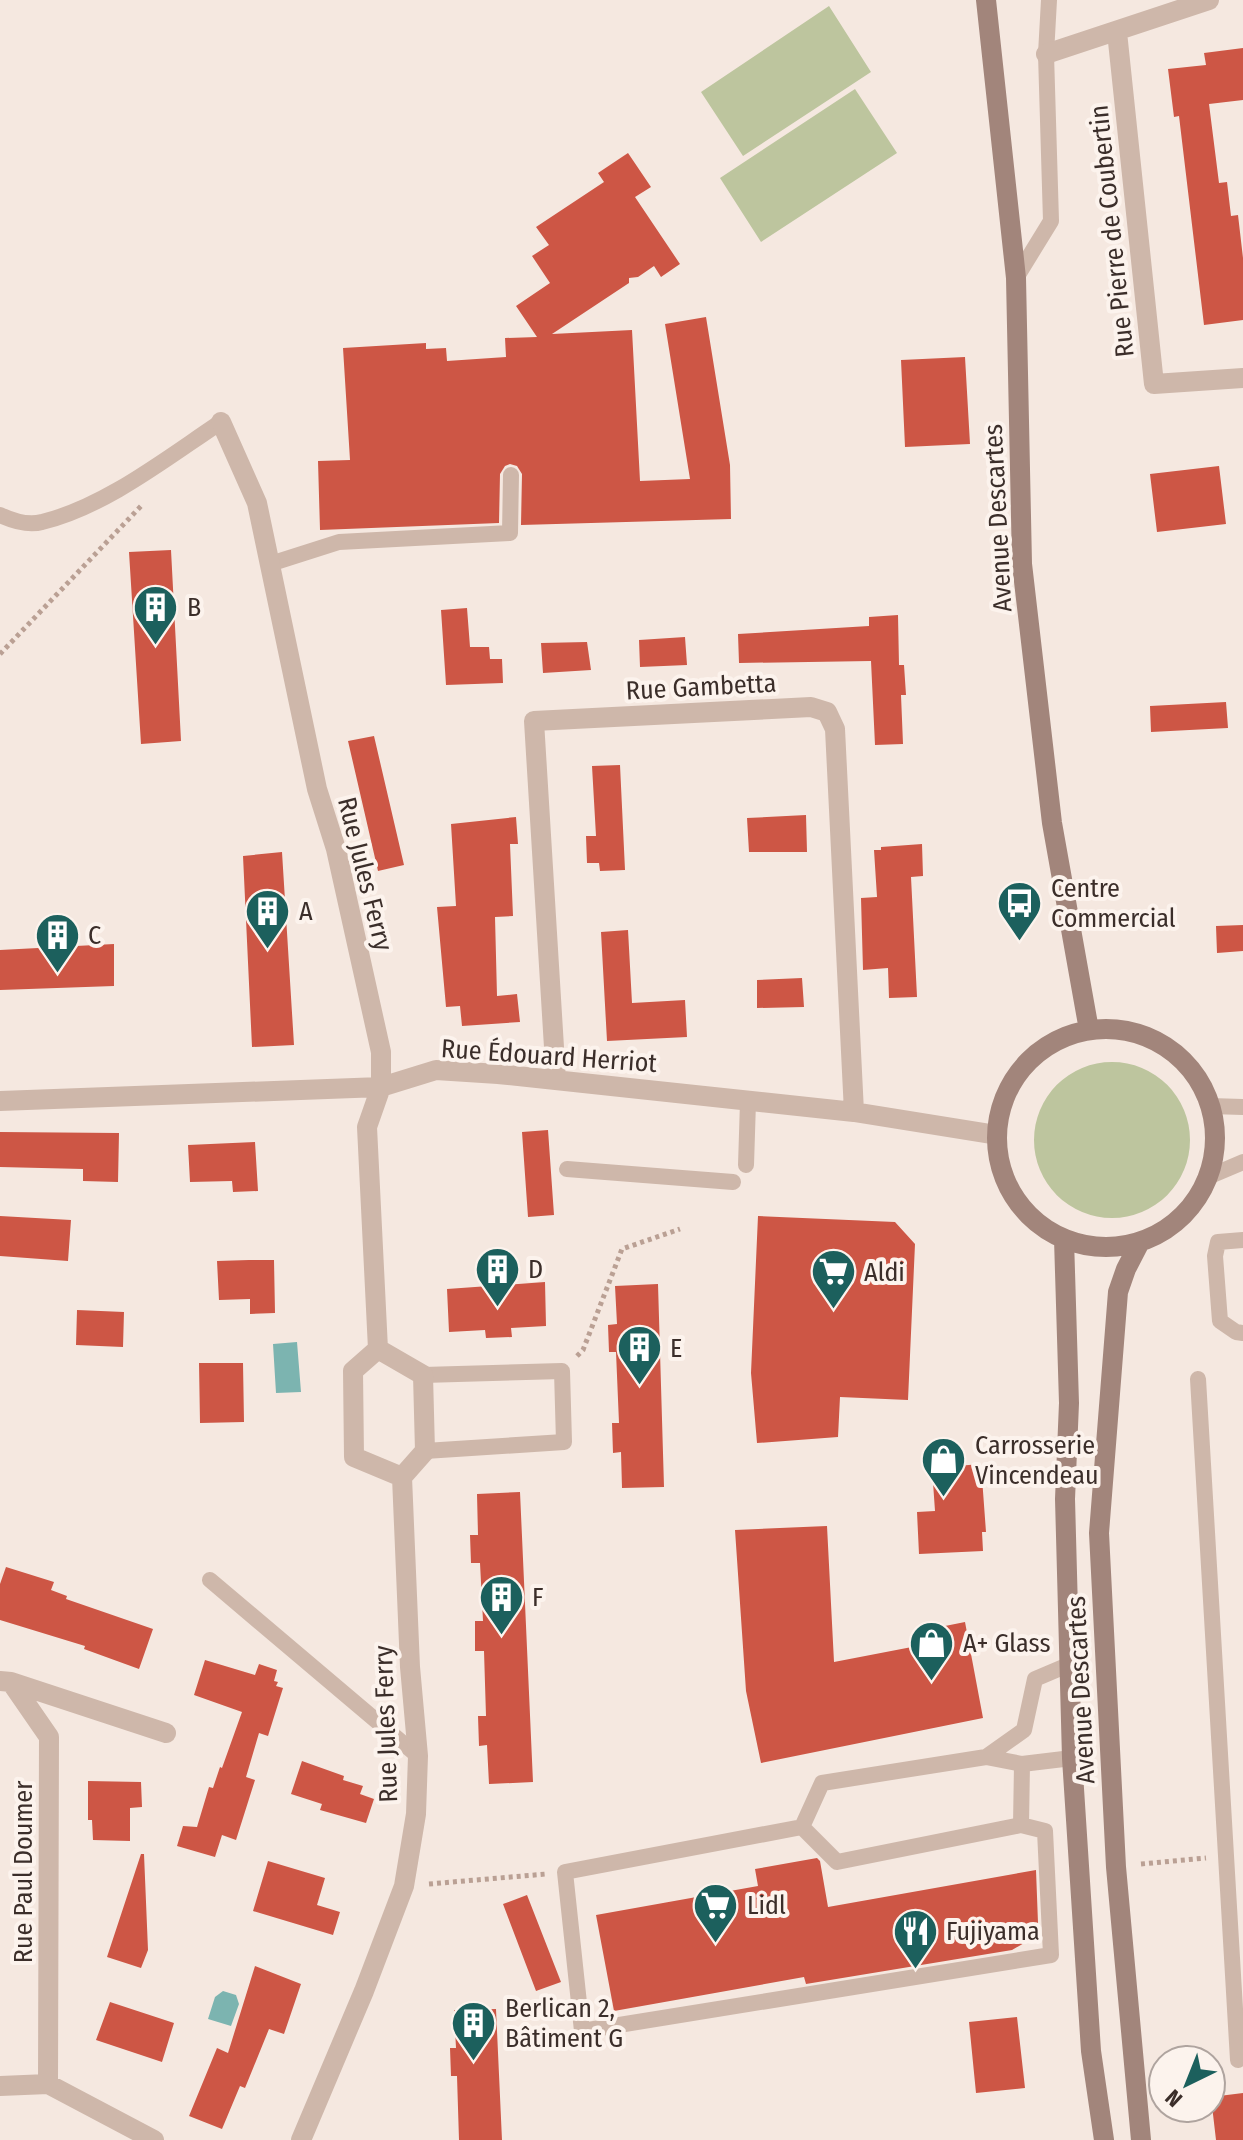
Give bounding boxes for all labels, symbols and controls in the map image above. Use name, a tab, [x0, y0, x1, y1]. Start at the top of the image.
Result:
street label: Rue Pierre de Coubertin	[1083, 103, 1141, 359]
street label: Avenue Descartes	[978, 423, 1018, 613]
building icon: B	[132, 583, 180, 646]
place label: B	[187, 592, 201, 623]
street label: Rue Gambetta	[625, 668, 777, 706]
street label: Rue Jules Ferry	[331, 794, 399, 954]
place label: Centre Commercial	[1051, 873, 1176, 934]
bus stop icon: Centre Commercial	[996, 879, 1044, 942]
building icon: A	[244, 887, 292, 950]
place label: A	[299, 896, 313, 927]
building icon: C	[33, 911, 81, 974]
place label: C	[88, 920, 101, 951]
street label: Rue Édouard Herriot	[440, 1033, 658, 1079]
building icon: D	[473, 1245, 521, 1308]
supermarket icon: Aldi	[809, 1248, 857, 1311]
place label: D	[528, 1254, 543, 1285]
place label: Aldi	[864, 1257, 905, 1288]
building icon: E	[615, 1324, 663, 1387]
place label: E	[670, 1333, 682, 1364]
place label: Carrosserie Vincendeau	[975, 1430, 1099, 1491]
shop icon: Carrosserie Vincendeau	[920, 1436, 968, 1499]
building icon: F	[477, 1573, 525, 1636]
place label: F	[532, 1582, 543, 1613]
street label: Avenue Descartes	[1061, 1595, 1101, 1785]
shop icon: A+ Glass	[908, 1619, 956, 1682]
place label: A+ Glass	[963, 1628, 1051, 1659]
street label: Rue Jules Ferry	[368, 1644, 404, 1803]
street label: Rue Paul Doumer	[8, 1781, 39, 1963]
supermarket icon: Lidl	[692, 1881, 740, 1944]
place label: Lidl	[747, 1890, 786, 1921]
restaurant icon: Fujiyama	[891, 1907, 939, 1970]
place label: Fujiyama	[946, 1916, 1040, 1947]
place label: Berlican 2, Bâtiment G	[505, 1993, 623, 2054]
building icon: Berlican 2, Bâtiment G	[450, 1999, 498, 2062]
north arrow	[1147, 2044, 1227, 2124]
text: N	[1160, 2084, 1188, 2113]

